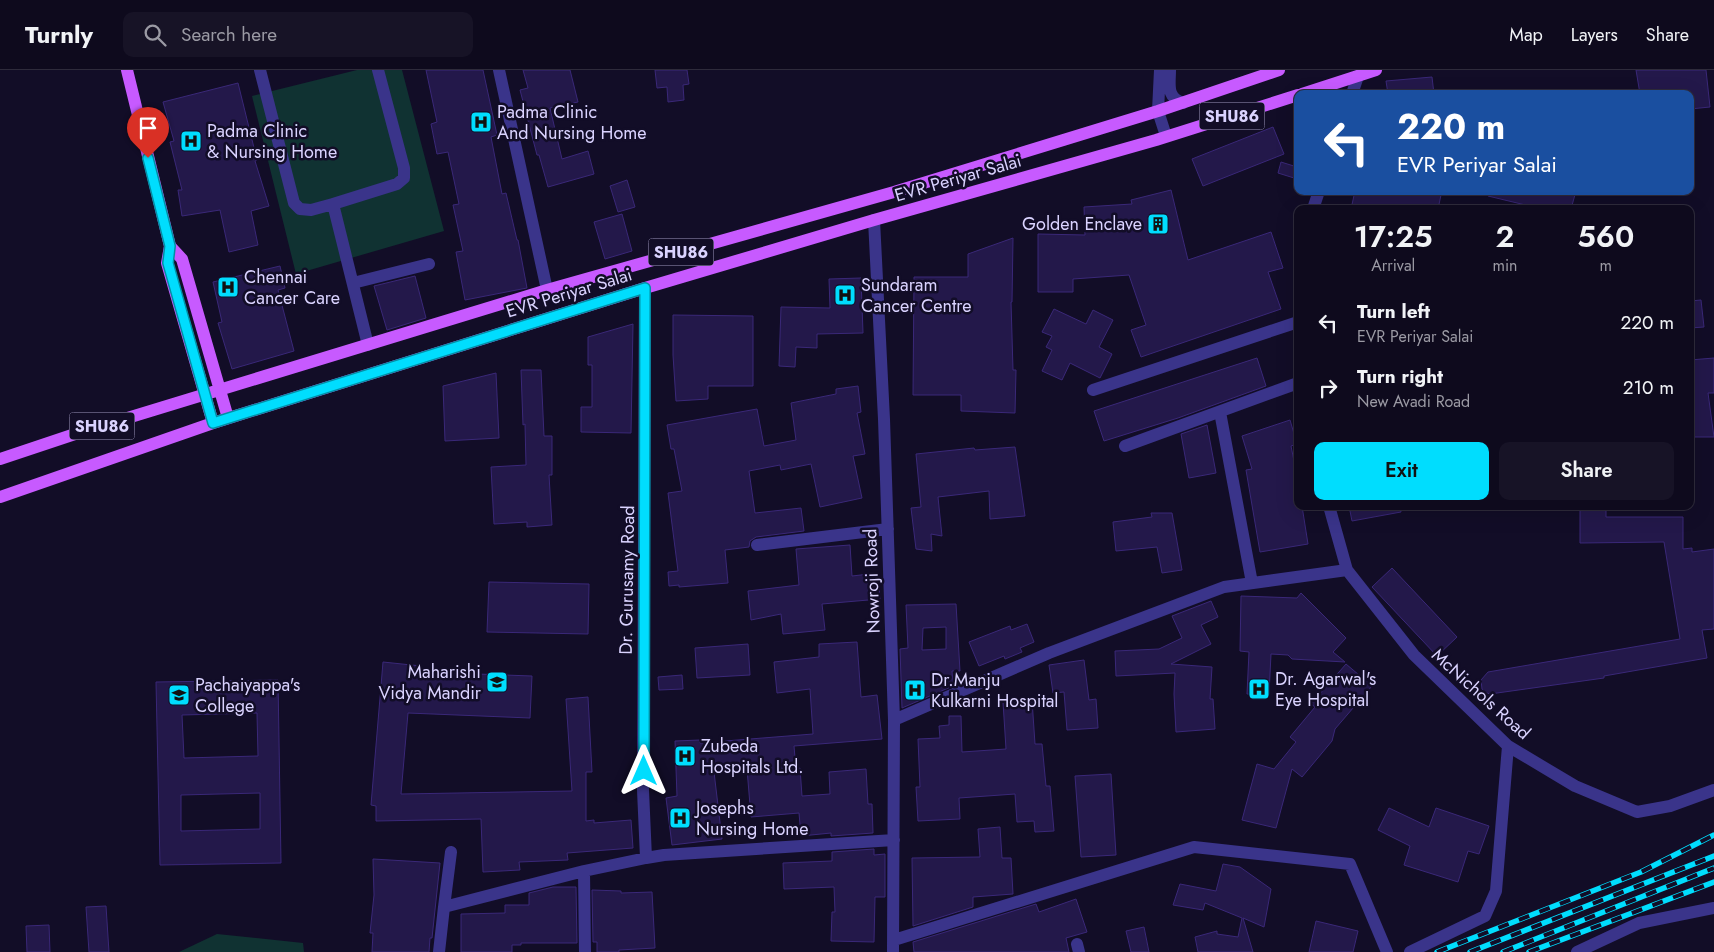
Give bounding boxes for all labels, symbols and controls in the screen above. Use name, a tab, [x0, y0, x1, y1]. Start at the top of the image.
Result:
search box	[123, 12, 473, 57]
text: Turnly	[25, 17, 93, 52]
icon: search	[141, 21, 169, 49]
text: Search here	[181, 21, 277, 48]
text: Map	[1509, 22, 1543, 48]
text: Layers	[1571, 22, 1618, 48]
text: Share	[1646, 22, 1689, 48]
place label: Padma Clinic And Nursing Home	[497, 99, 647, 146]
road number: SHU86	[1200, 102, 1264, 129]
text: 220 m	[1397, 102, 1505, 152]
pin	[127, 107, 169, 158]
hospital icon: Padma Clinic And Nursing Home	[469, 110, 493, 134]
icon: left	[1314, 110, 1379, 175]
icon: arrive	[134, 114, 162, 142]
place label: Padma Clinic & Nursing Home	[207, 118, 337, 165]
hospital icon: Padma Clinic & Nursing Home	[179, 129, 203, 153]
street label: EVR Periyar Salai	[892, 147, 1024, 209]
text: EVR Periyar Salai	[1397, 148, 1557, 180]
place label: Golden Enclave	[1022, 211, 1142, 237]
building icon: Golden Enclave	[1146, 212, 1170, 236]
text: 17:25	[1354, 215, 1433, 258]
text: 2	[1496, 215, 1514, 258]
text: 560	[1577, 215, 1634, 258]
road number: SHU86	[648, 238, 714, 266]
text: Arrival	[1371, 254, 1415, 277]
text: min	[1492, 254, 1517, 277]
text: m	[1599, 254, 1612, 277]
street label: EVR Periyar Salai	[503, 261, 635, 325]
place label: Chennai Cancer Care	[244, 264, 340, 311]
place label: Sundaram Cancer Centre	[861, 272, 971, 319]
hospital icon: Chennai Cancer Care	[216, 275, 240, 299]
hospital icon: Sundaram Cancer Centre	[833, 283, 857, 307]
text: Turn left	[1357, 298, 1430, 325]
icon: left	[1314, 309, 1342, 337]
text: 220 m	[1620, 309, 1674, 336]
text: EVR Periyar Salai	[1357, 325, 1473, 348]
text: Turn right	[1357, 363, 1443, 390]
icon: right	[1314, 374, 1342, 402]
text: 210 m	[1623, 374, 1674, 401]
text: New Avadi Road	[1357, 390, 1470, 413]
road number: SHU86	[70, 412, 134, 440]
button: Exit	[1314, 442, 1489, 500]
button: Share	[1499, 442, 1674, 500]
street label: Dr. Gurusamy Road	[613, 505, 641, 655]
street label: Nowroji Road	[857, 528, 887, 634]
street label: McNichols Road	[1426, 642, 1536, 746]
place label: Maharishi Vidya Mandir	[378, 659, 482, 706]
place label: Dr. Agarwal's Eye Hospital	[1275, 666, 1376, 713]
place label: Dr.Manju Kulkarni Hospital	[931, 667, 1059, 714]
school or university icon: Maharishi Vidya Mandir	[485, 670, 509, 694]
place label: Pachaiyappa's College	[195, 672, 300, 719]
hospital icon: Dr. Agarwal's Eye Hospital	[1247, 677, 1271, 701]
hospital icon: Dr.Manju Kulkarni Hospital	[903, 678, 927, 702]
school or university icon: Pachaiyappa's College	[167, 683, 191, 707]
place label: Zubeda Hospitals Ltd.	[701, 733, 804, 780]
position arrow	[617, 744, 669, 796]
hospital icon: Zubeda Hospitals Ltd.	[673, 744, 697, 768]
place label: Josephs Nursing Home	[694, 795, 809, 842]
hospital icon: Josephs Nursing Home	[668, 806, 692, 830]

